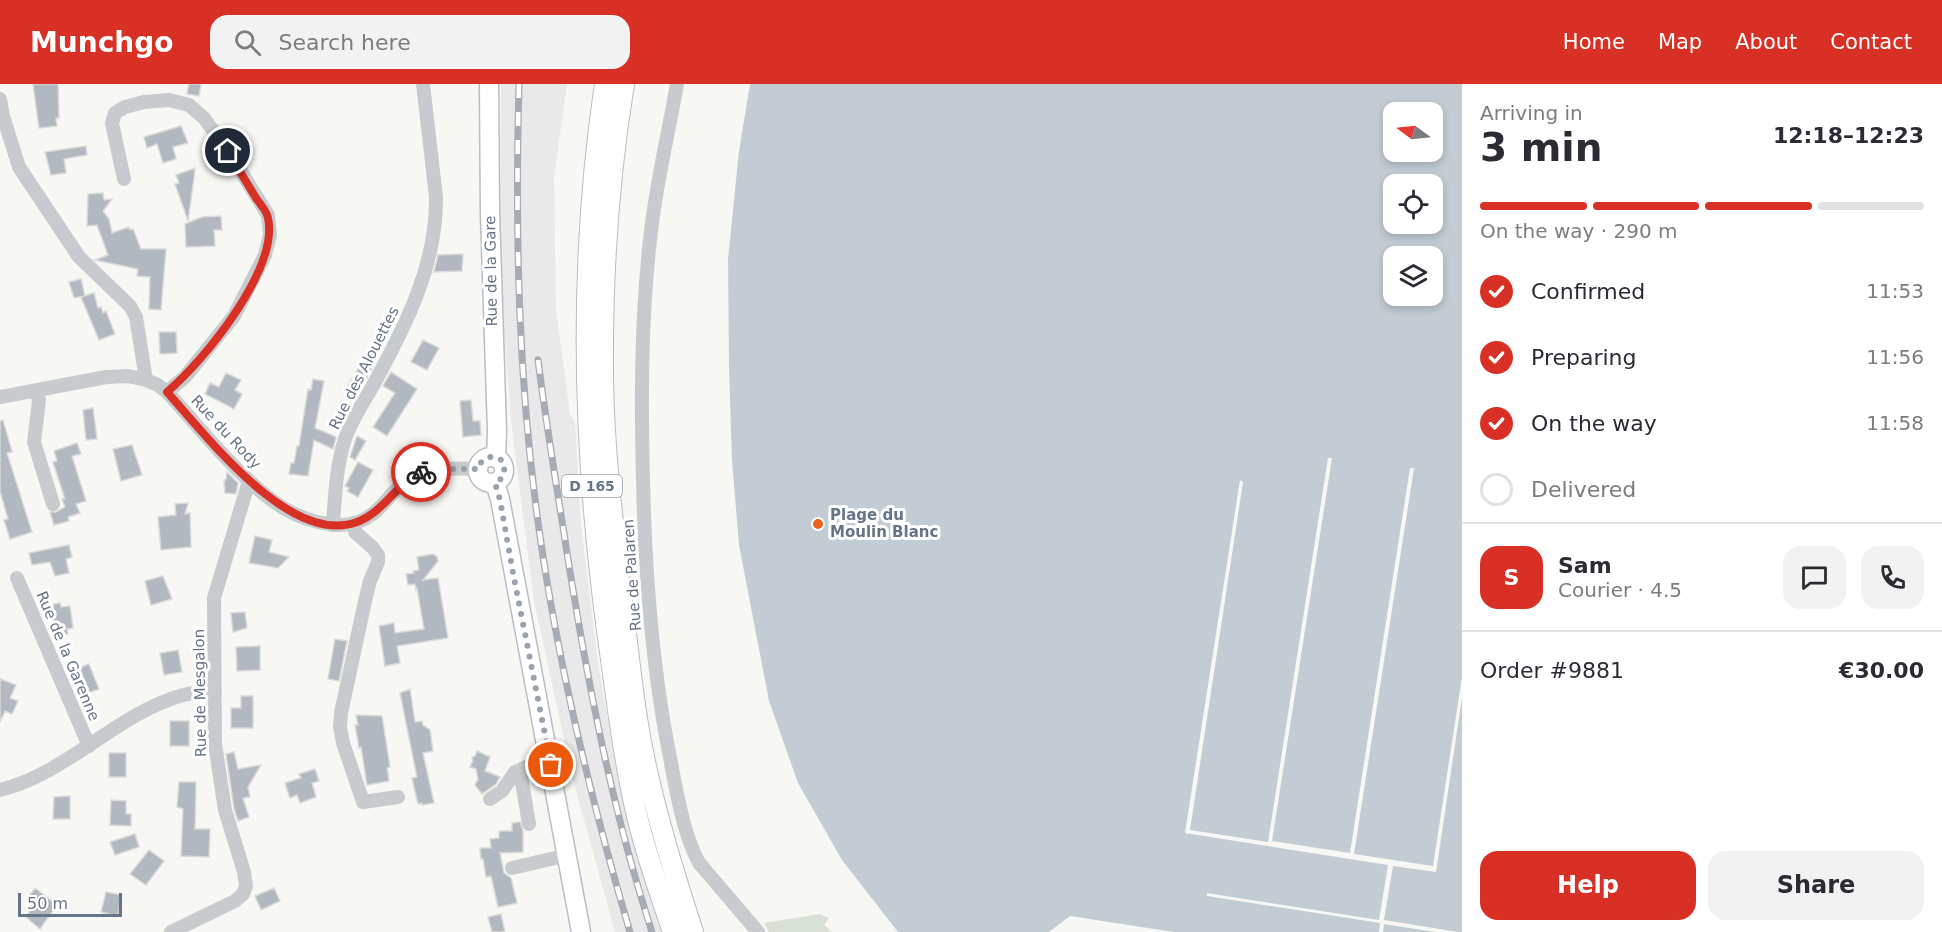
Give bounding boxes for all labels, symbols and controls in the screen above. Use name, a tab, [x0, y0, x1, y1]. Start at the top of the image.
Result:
search box	[210, 15, 630, 69]
text: Munchgo	[30, 26, 174, 59]
icon: search	[231, 26, 264, 59]
text: Search here	[279, 30, 411, 55]
text: Home	[1563, 30, 1625, 54]
text: Map	[1658, 30, 1702, 54]
text: About	[1735, 30, 1797, 54]
text: Contact	[1830, 30, 1912, 54]
text: Arriving in	[1480, 101, 1583, 125]
north arrow	[1383, 102, 1443, 162]
map controls	[1383, 102, 1443, 306]
text: 12:18–12:23	[1773, 123, 1924, 148]
pin	[202, 125, 253, 176]
text: 3 min	[1480, 125, 1602, 170]
icon: home	[211, 134, 244, 167]
button: locate	[1383, 174, 1443, 234]
street label: Rue de la Gare	[481, 215, 501, 327]
text: On the way · 290 m	[1480, 219, 1678, 243]
button: layers	[1383, 246, 1443, 306]
icon: check	[1480, 275, 1513, 308]
text: Confirmed	[1531, 279, 1645, 304]
text: 11:53	[1866, 279, 1924, 303]
street label: Rue des Alouettes	[325, 303, 403, 433]
icon: check	[1480, 341, 1513, 374]
text: Preparing	[1531, 345, 1637, 370]
text: 11:56	[1866, 345, 1924, 369]
street label: Rue du Rody	[187, 391, 265, 473]
icon: check	[1480, 407, 1513, 440]
text: On the way	[1531, 411, 1657, 436]
text: 11:58	[1866, 411, 1924, 435]
courier	[391, 442, 451, 502]
icon: bike	[405, 456, 438, 489]
road number: D 165	[562, 475, 622, 497]
text: Delivered	[1531, 477, 1636, 502]
place label: Plage du Moulin Blanc	[830, 506, 938, 541]
marker: Plage du Moulin Blanc	[811, 517, 825, 531]
street label: Rue de Palaren	[619, 518, 645, 632]
button: chat	[1783, 546, 1846, 609]
button: phone	[1861, 546, 1924, 609]
text: Sam	[1558, 553, 1612, 578]
text: S	[1504, 565, 1519, 590]
text: Courier · 4.5	[1558, 578, 1682, 602]
street label: Rue de la Garenne	[33, 588, 103, 724]
street label: Rue de Mesgalon	[190, 629, 210, 757]
text: Order #9881	[1480, 658, 1624, 683]
text: €30.00	[1839, 658, 1924, 683]
pin	[525, 739, 576, 790]
icon: bag	[534, 748, 567, 781]
button: Help	[1480, 851, 1696, 920]
button: Share	[1708, 851, 1924, 920]
scale bar	[18, 890, 122, 918]
text: 50 m	[27, 894, 68, 913]

